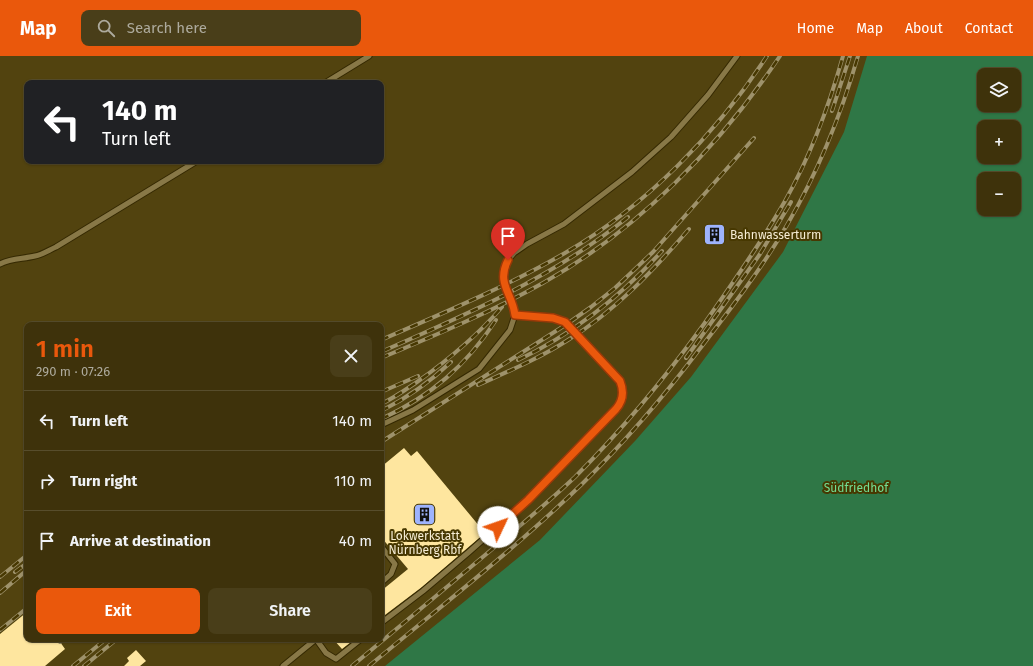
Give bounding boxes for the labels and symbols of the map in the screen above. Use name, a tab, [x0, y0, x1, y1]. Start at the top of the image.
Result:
pin	[491, 219, 525, 260]
building icon: Bahnwasserturm	[701, 222, 727, 248]
place label: Bahnwasserturm	[730, 228, 821, 242]
park label: Südfriedhof	[824, 481, 889, 495]
building icon: Lokwerkstatt Nürnberg Rbf	[412, 502, 438, 528]
position arrow	[477, 506, 519, 548]
place label: Lokwerkstatt Nürnberg Rbf	[389, 529, 462, 557]

